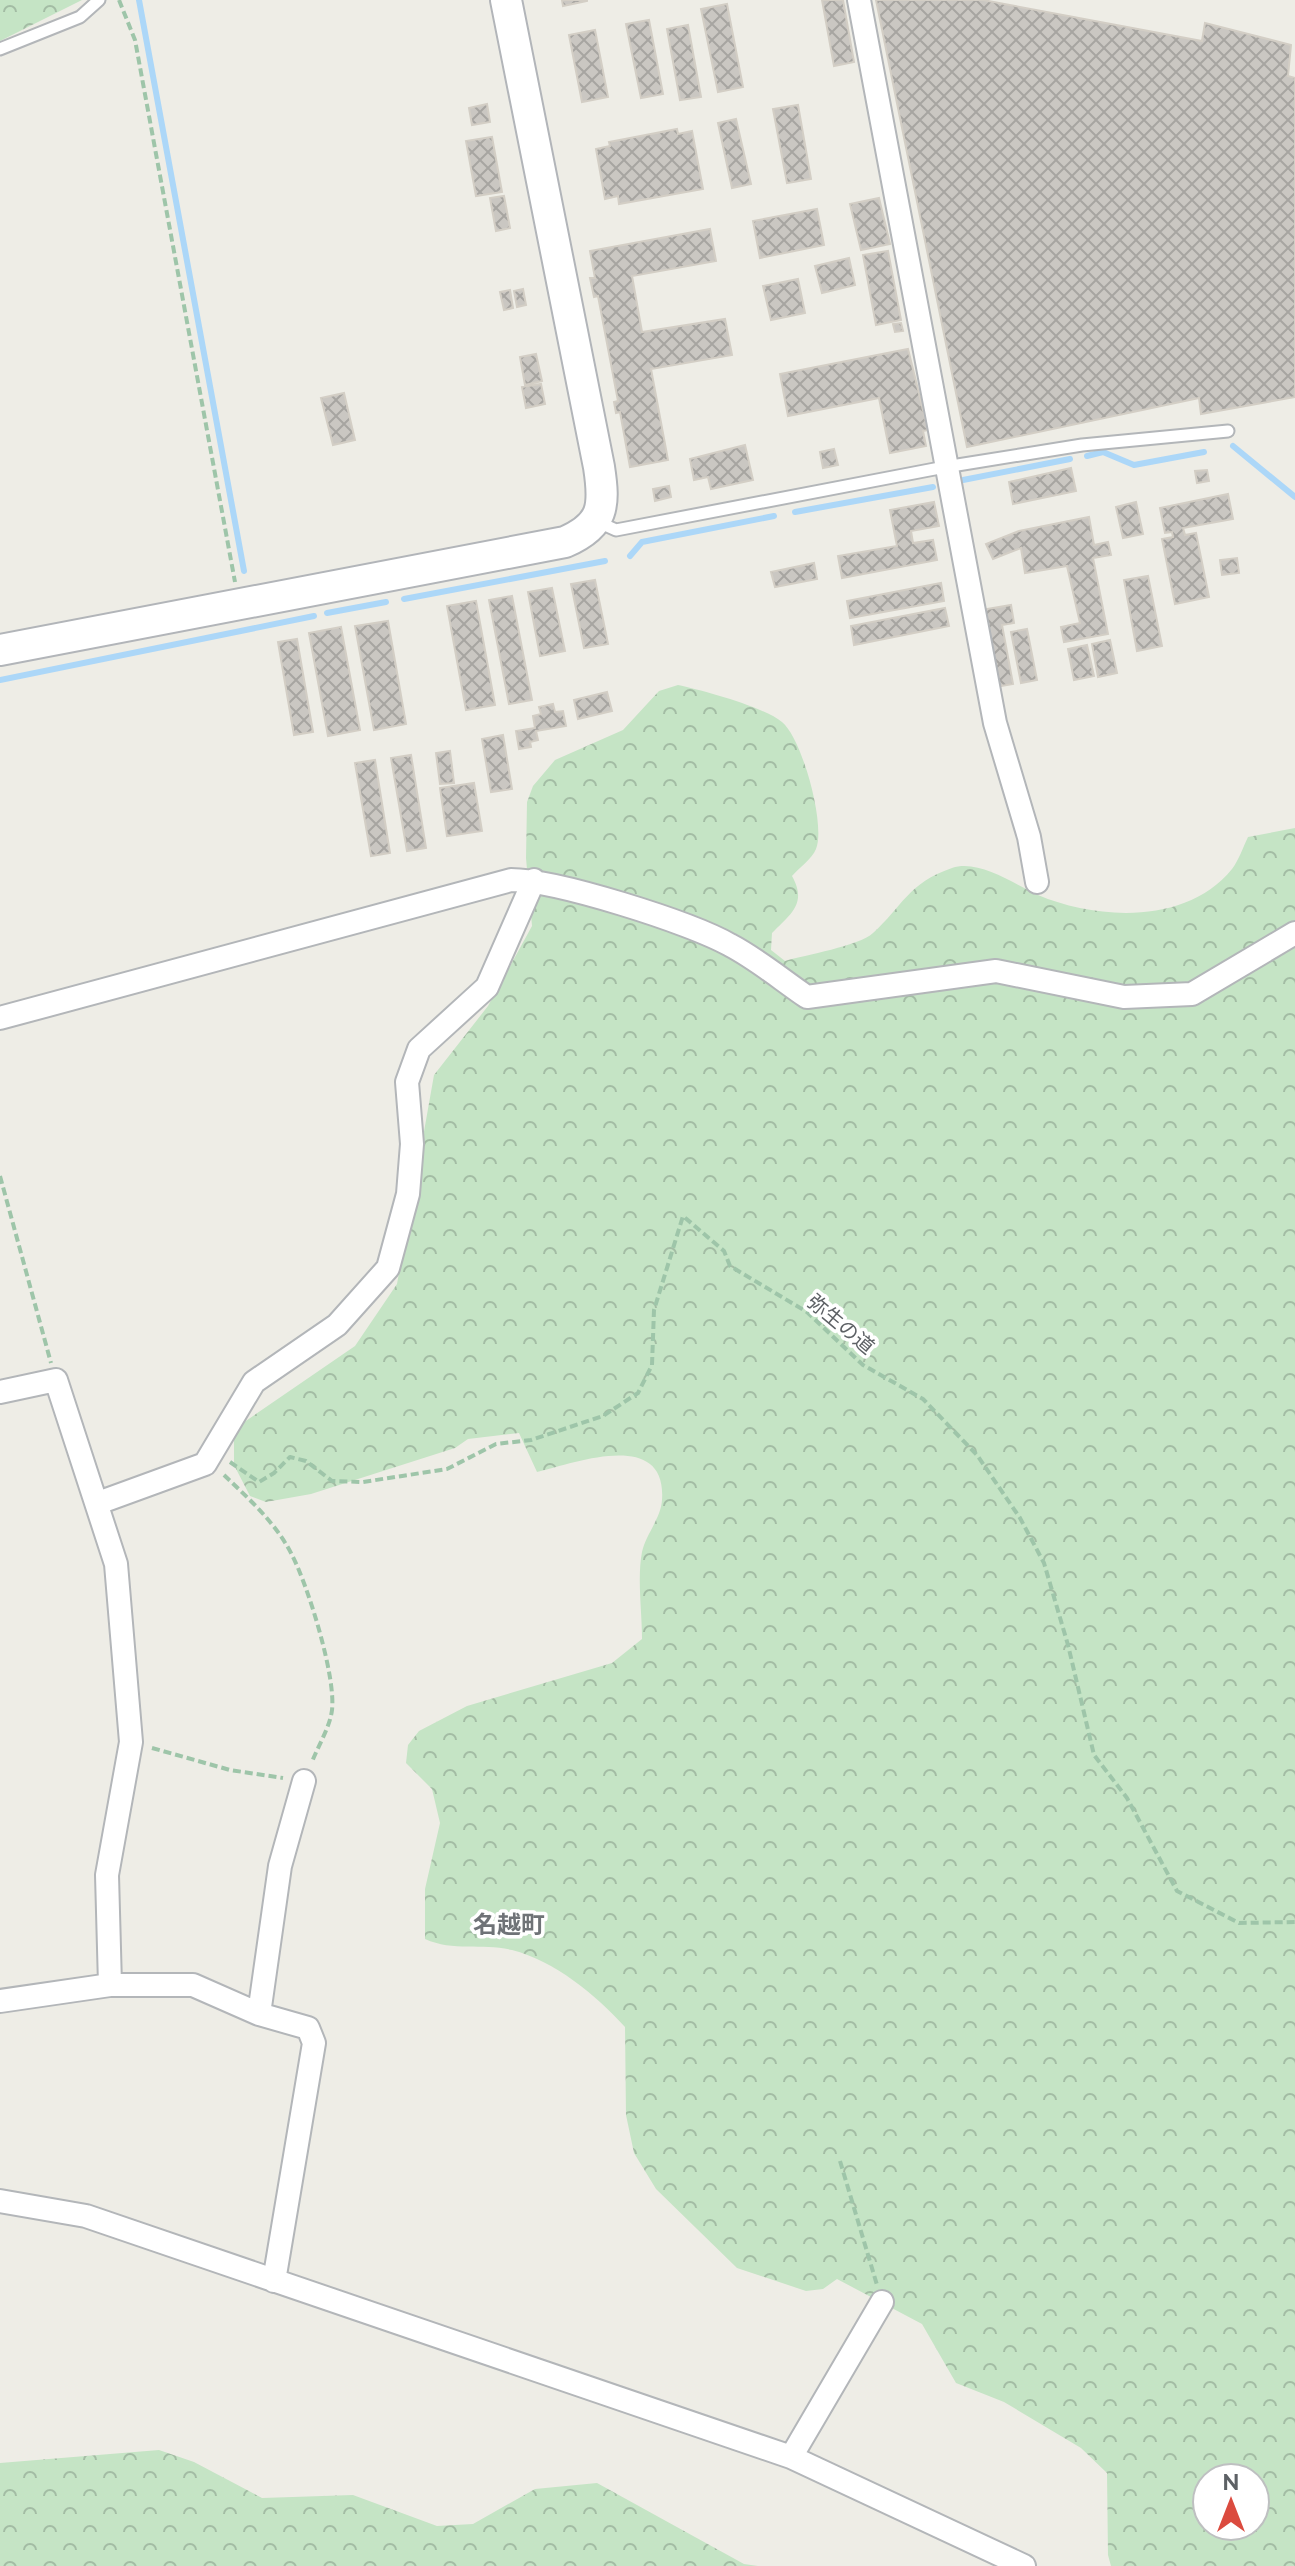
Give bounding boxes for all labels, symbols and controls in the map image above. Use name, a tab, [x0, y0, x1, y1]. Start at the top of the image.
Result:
street label: 弥生の道	[803, 1289, 879, 1359]
district label: 名越町	[473, 1910, 545, 1939]
north arrow	[1191, 2462, 1271, 2542]
text: N	[1223, 2469, 1239, 2495]

